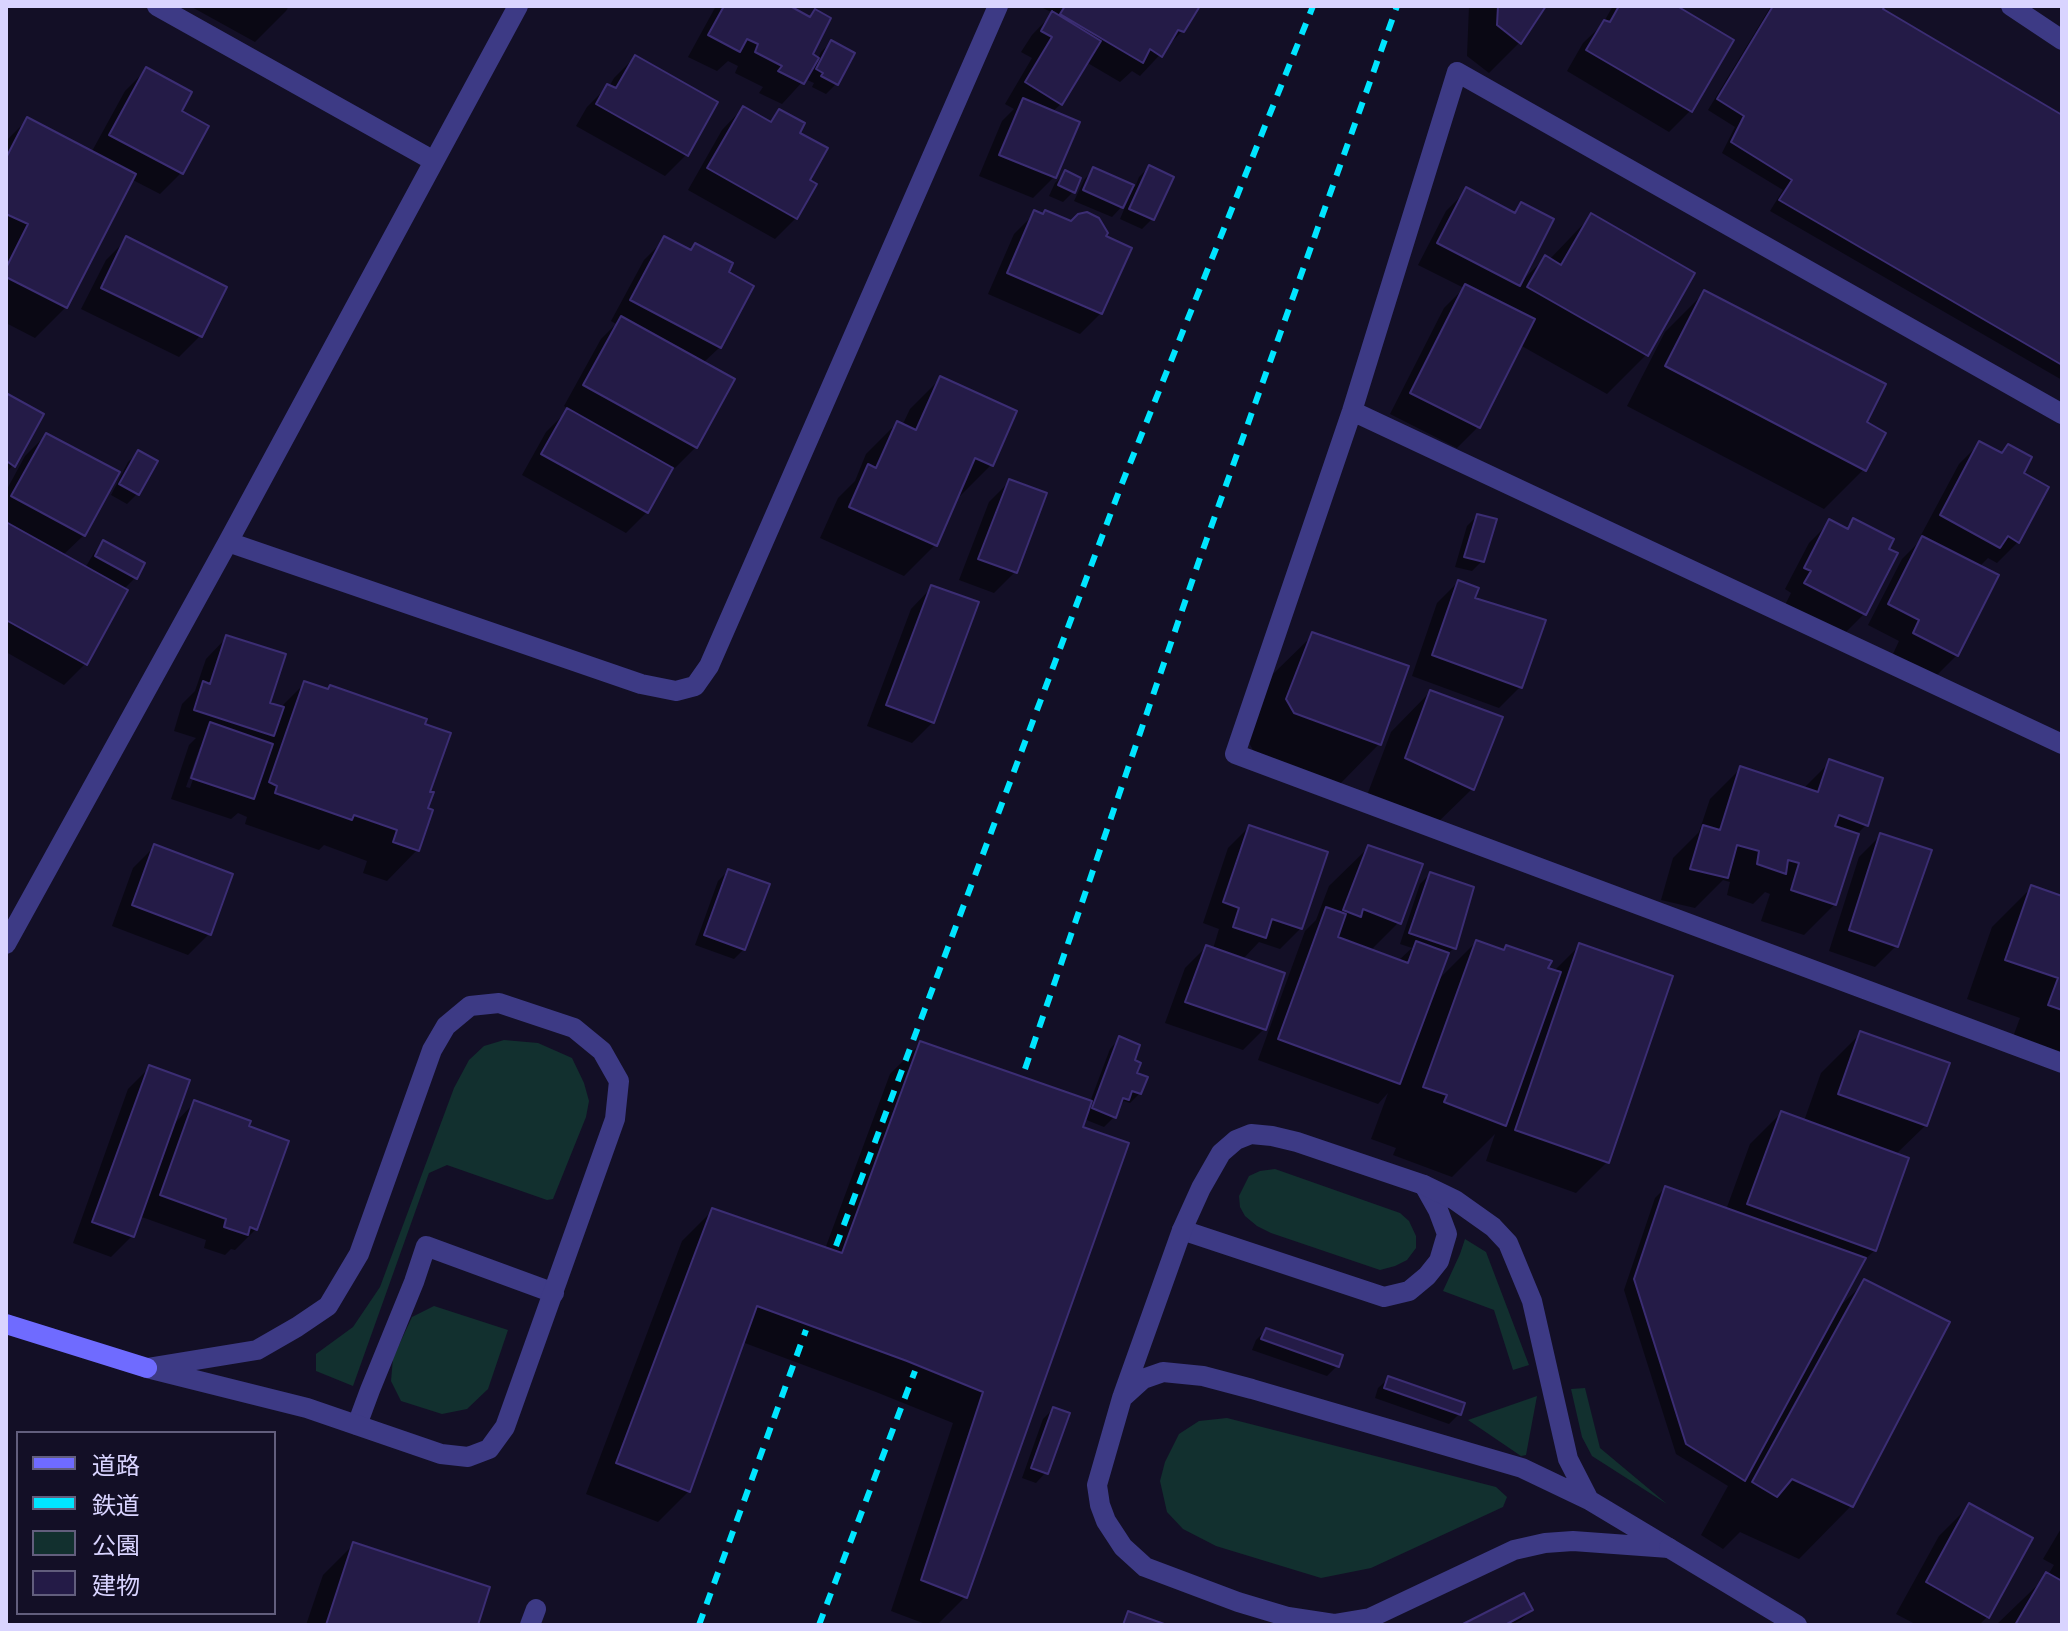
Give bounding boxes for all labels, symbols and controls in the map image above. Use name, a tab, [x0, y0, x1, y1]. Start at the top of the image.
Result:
legend	[16, 1431, 276, 1615]
text: 道路	[92, 1450, 140, 1481]
text: 鉄道	[92, 1490, 140, 1521]
text: 公園	[92, 1530, 140, 1561]
text: 建物	[92, 1570, 140, 1601]

